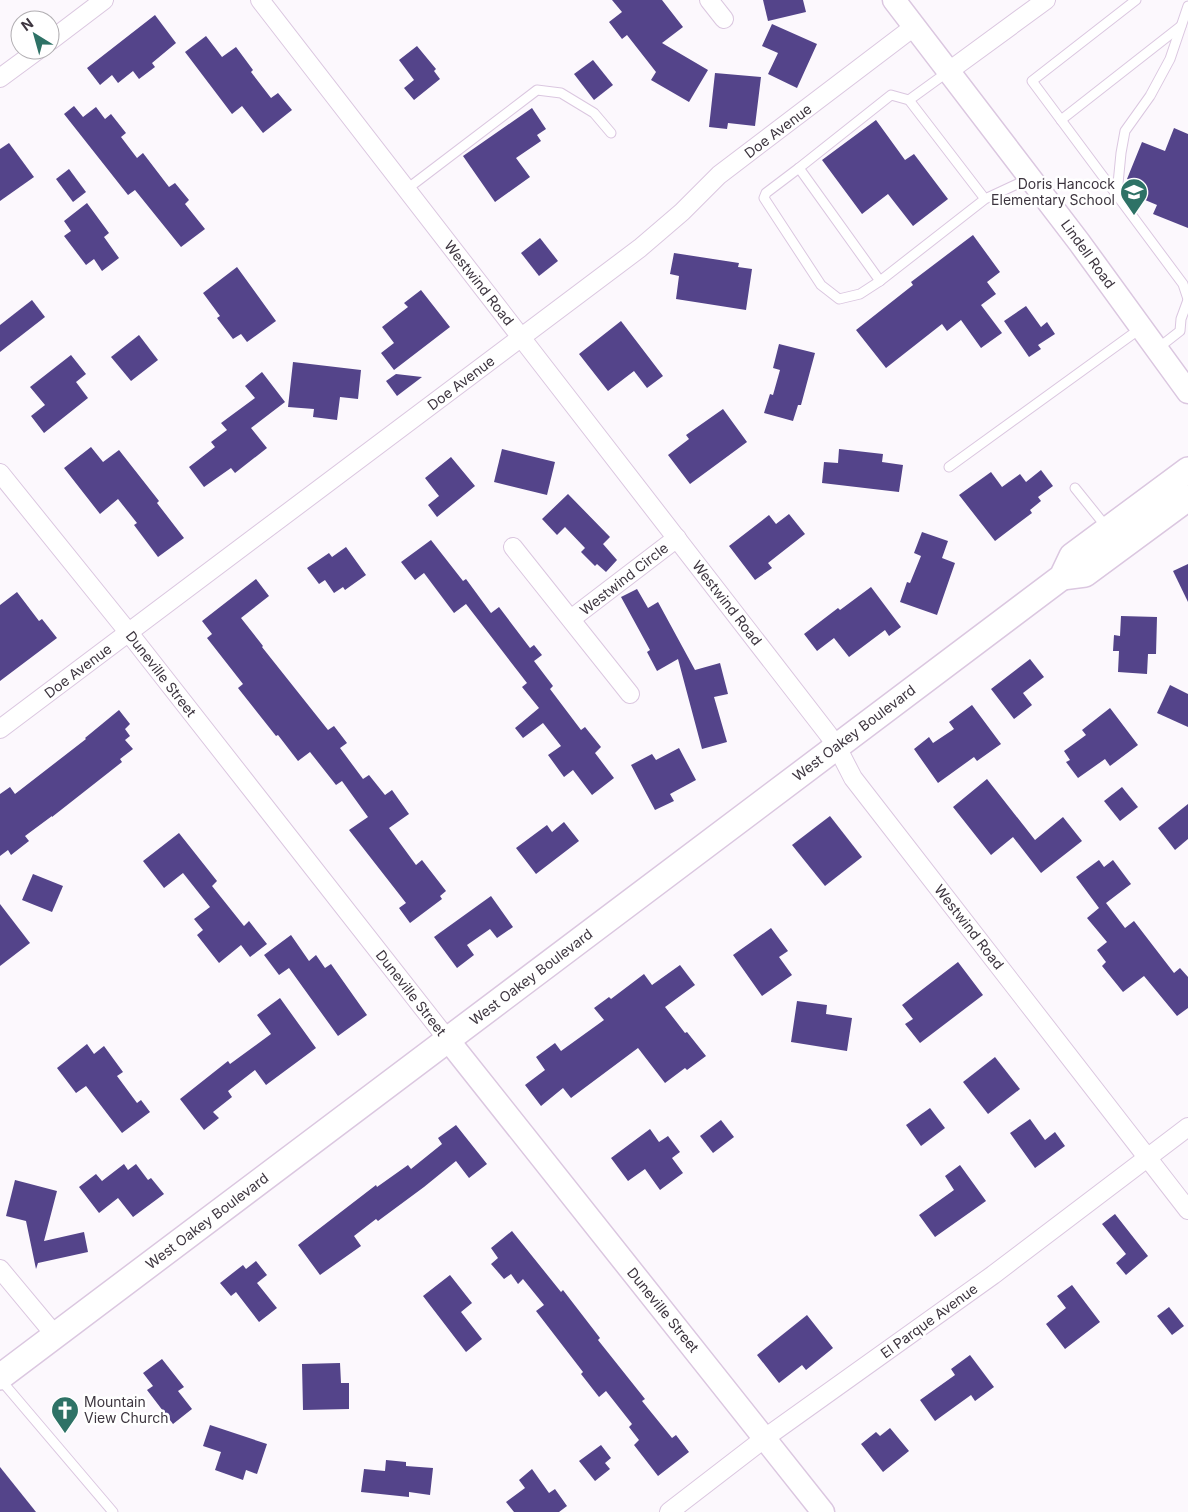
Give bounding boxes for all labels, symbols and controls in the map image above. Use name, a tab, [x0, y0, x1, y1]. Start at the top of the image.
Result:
north arrow	[10, 10, 60, 60]
text: N	[17, 14, 36, 34]
street label: Doe Avenue	[741, 100, 815, 161]
place label: Doris Hancock Elementary School	[991, 175, 1115, 208]
school or university icon: Doris Hancock Elementary School	[1119, 177, 1149, 216]
street label: Lindell Road	[1058, 216, 1119, 291]
street label: Westwind Road	[441, 237, 518, 328]
street label: Doe Avenue	[424, 352, 498, 413]
street label: Westwind Circle	[576, 539, 671, 618]
street label: Westwind Road	[689, 557, 766, 648]
street label: Duneville Street	[123, 627, 200, 720]
street label: Doe Avenue	[41, 640, 115, 701]
street label: West Oakey Boulevard	[789, 681, 918, 784]
street label: Westwind Road	[931, 881, 1008, 972]
street label: West Oakey Boulevard	[466, 925, 595, 1028]
street label: Duneville Street	[373, 946, 450, 1039]
street label: West Oakey Boulevard	[142, 1169, 271, 1272]
street label: Duneville Street	[624, 1264, 703, 1356]
street label: El Parque Avenue	[877, 1280, 981, 1361]
place label: Mountain View Church	[84, 1393, 168, 1426]
church icon: Mountain View Church	[50, 1395, 80, 1434]

